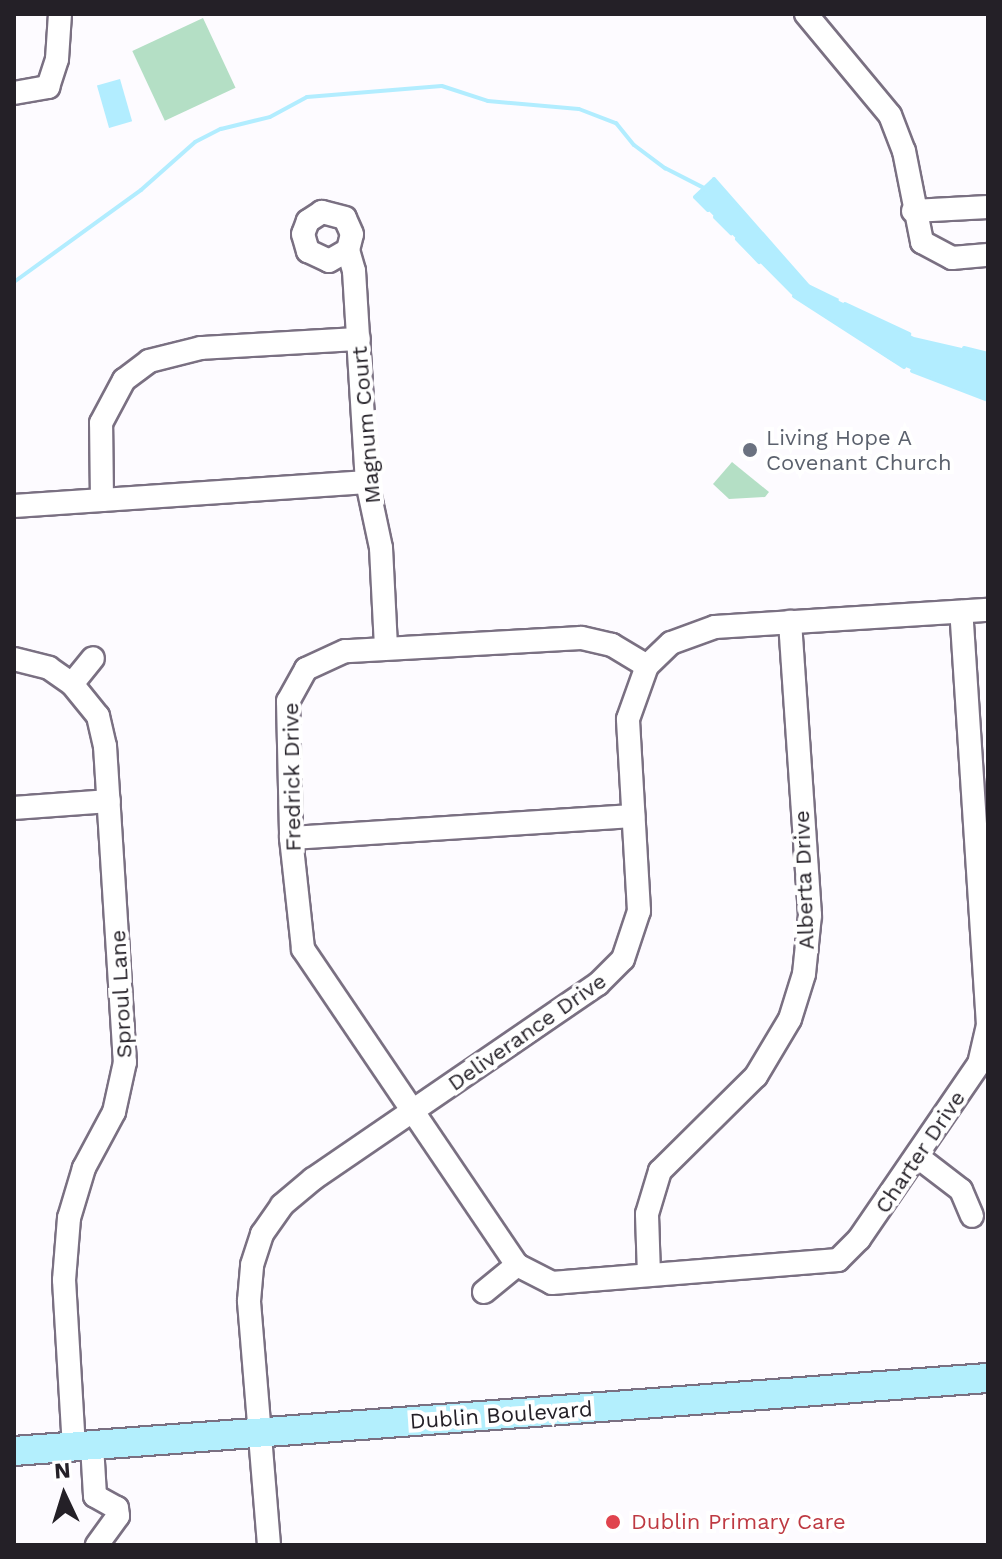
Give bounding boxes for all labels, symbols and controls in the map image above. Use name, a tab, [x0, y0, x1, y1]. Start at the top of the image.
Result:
street label: Magnum Court	[346, 345, 386, 505]
place label: Living Hope A Covenant Church	[766, 424, 952, 476]
marker: Living Hope A Covenant Church	[741, 441, 759, 459]
street label: Fredrick Drive	[277, 702, 307, 852]
street label: Alberta Drive	[788, 810, 820, 950]
street label: Sproul Lane	[104, 929, 138, 1059]
street label: Deliverance Drive	[443, 967, 611, 1097]
street label: Charter Drive	[869, 1086, 971, 1218]
street label: Dublin Boulevard	[409, 1395, 593, 1435]
north arrow	[24, 1455, 104, 1535]
text: N	[53, 1458, 71, 1484]
place label: Dublin Primary Care	[631, 1509, 846, 1535]
marker: Dublin Primary Care	[602, 1511, 624, 1533]

